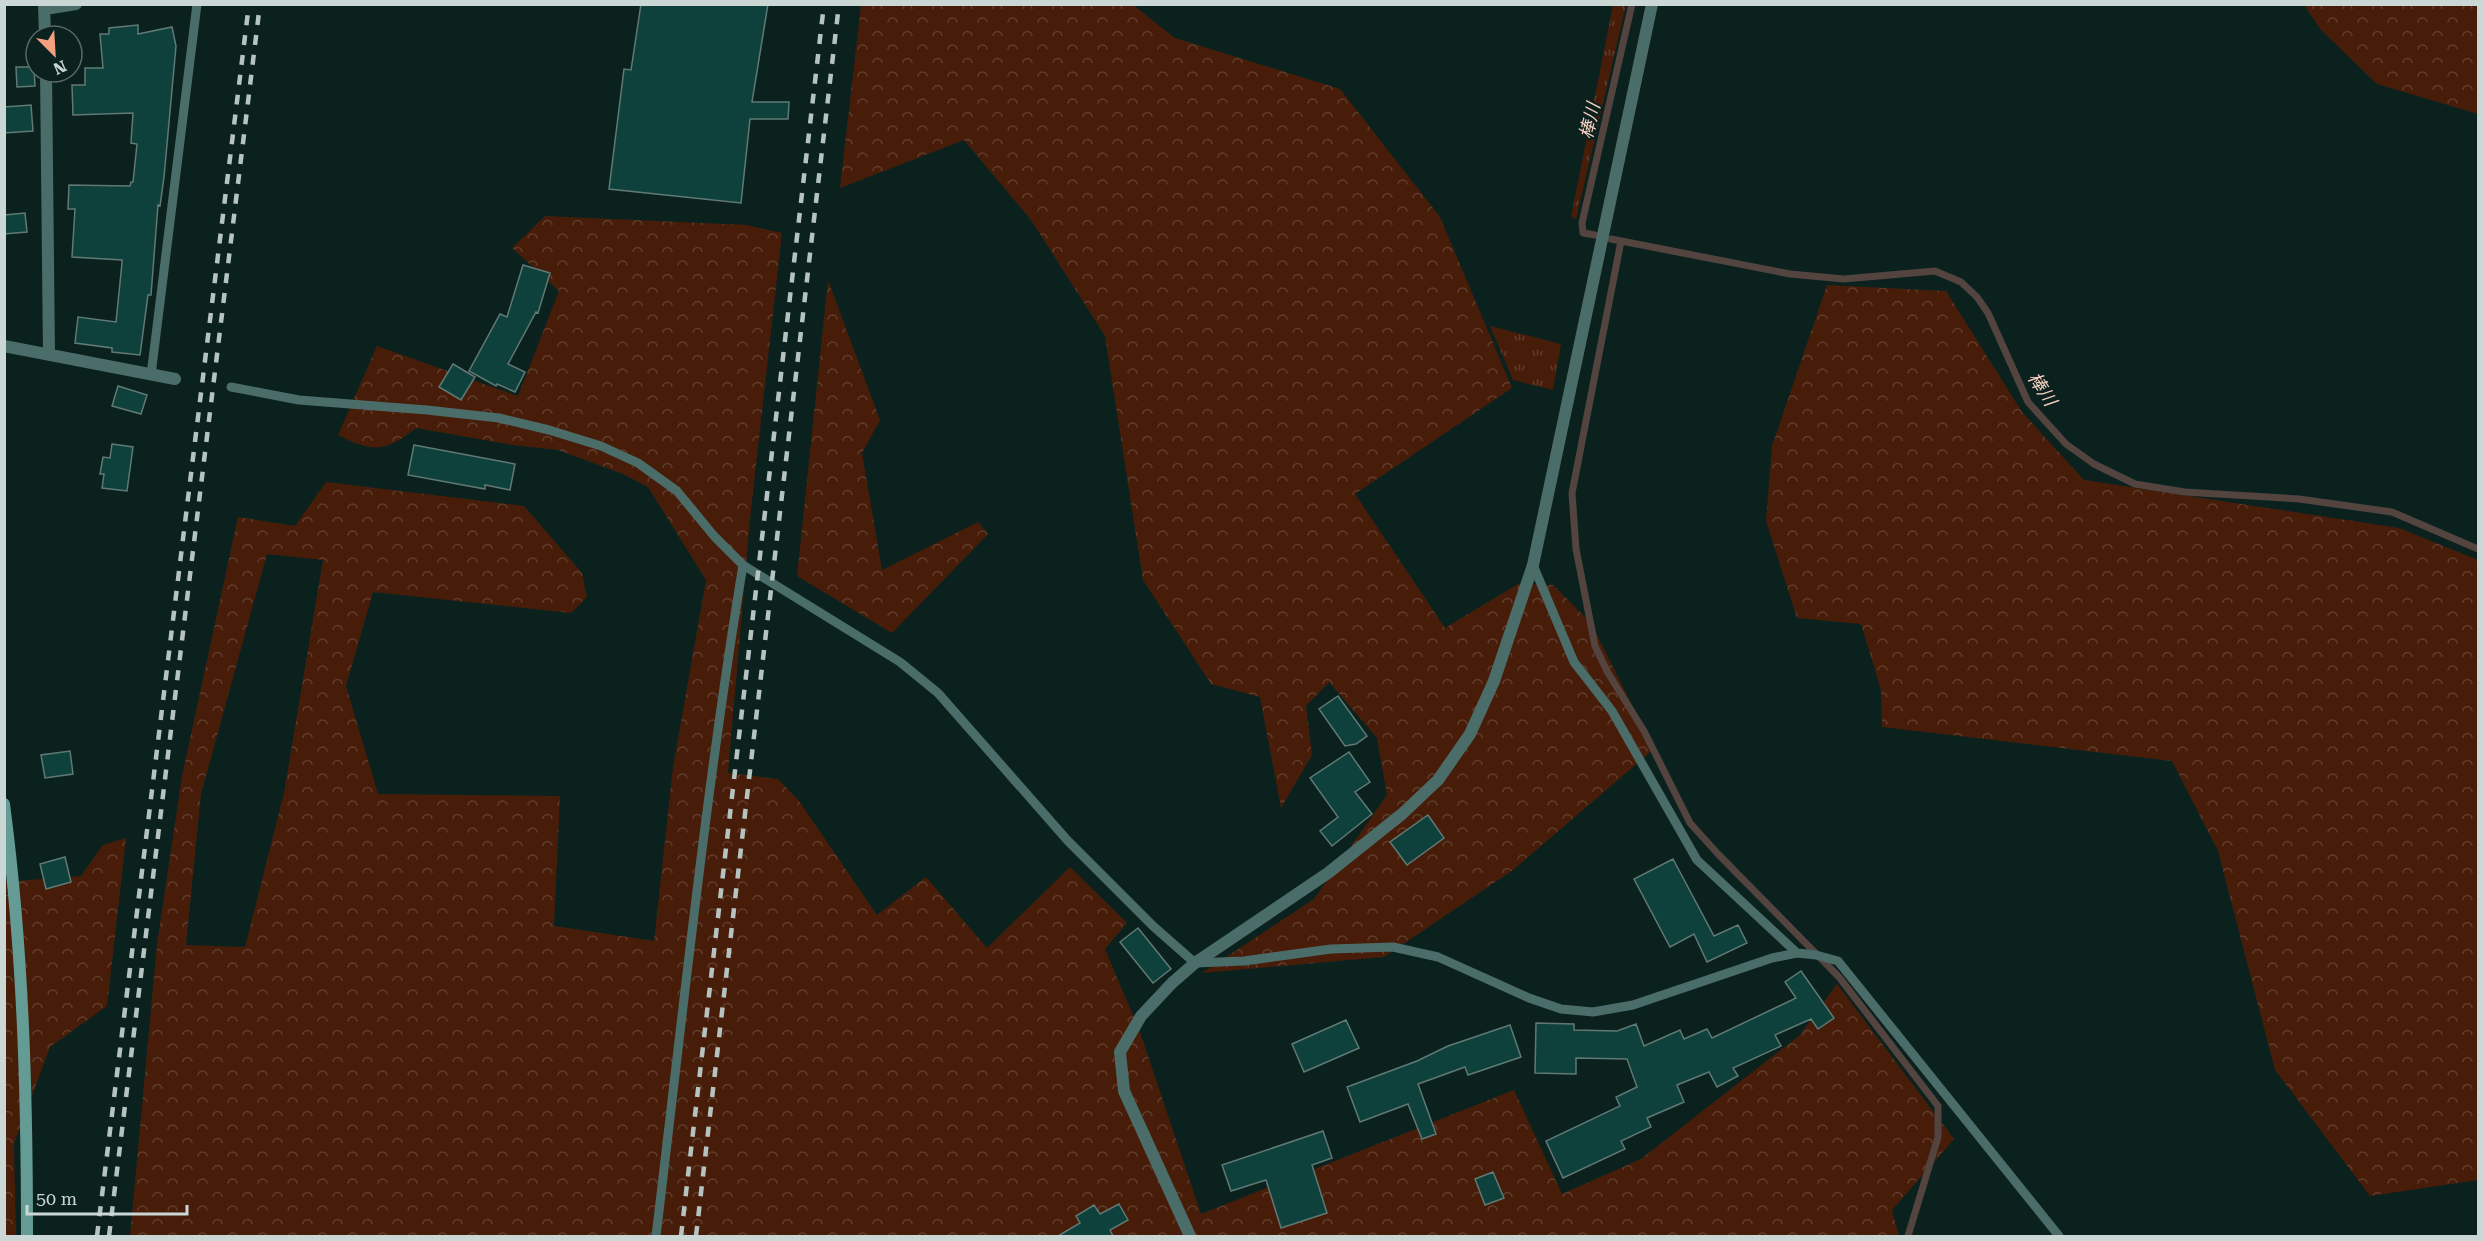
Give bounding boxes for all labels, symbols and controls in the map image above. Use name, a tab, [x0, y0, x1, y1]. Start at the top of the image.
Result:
north arrow	[24, 24, 84, 84]
text: N	[50, 56, 69, 78]
water label: 棒川	[1575, 99, 1604, 141]
water label: 棒川	[2024, 368, 2062, 411]
scale bar	[27, 1178, 188, 1216]
text: 50 m	[36, 1188, 77, 1209]

